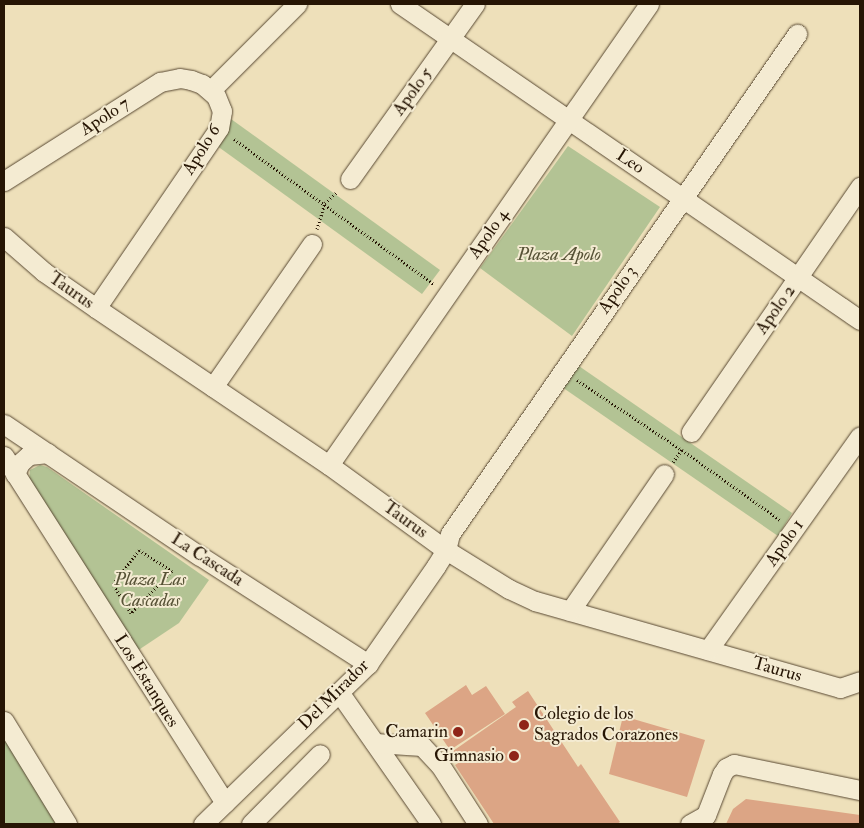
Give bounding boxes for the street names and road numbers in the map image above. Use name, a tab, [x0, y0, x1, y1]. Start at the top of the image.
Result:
street label: Apolo 5	[388, 64, 438, 120]
street label: Apolo 7	[76, 93, 134, 141]
street label: Apolo 6	[178, 121, 226, 179]
street label: Leo	[612, 145, 648, 179]
street label: Apolo 4	[464, 205, 514, 263]
street label: Apolo 3	[594, 262, 642, 318]
street label: Taurus	[44, 268, 98, 314]
street label: Apolo 2	[751, 281, 801, 339]
street label: Taurus	[378, 496, 432, 544]
street label: Apolo 1	[761, 515, 809, 571]
street label: La Cascada	[167, 529, 247, 591]
street label: Los Estanques	[109, 630, 183, 732]
street label: Taurus	[750, 653, 804, 687]
street label: Del Mirador	[294, 655, 374, 735]

